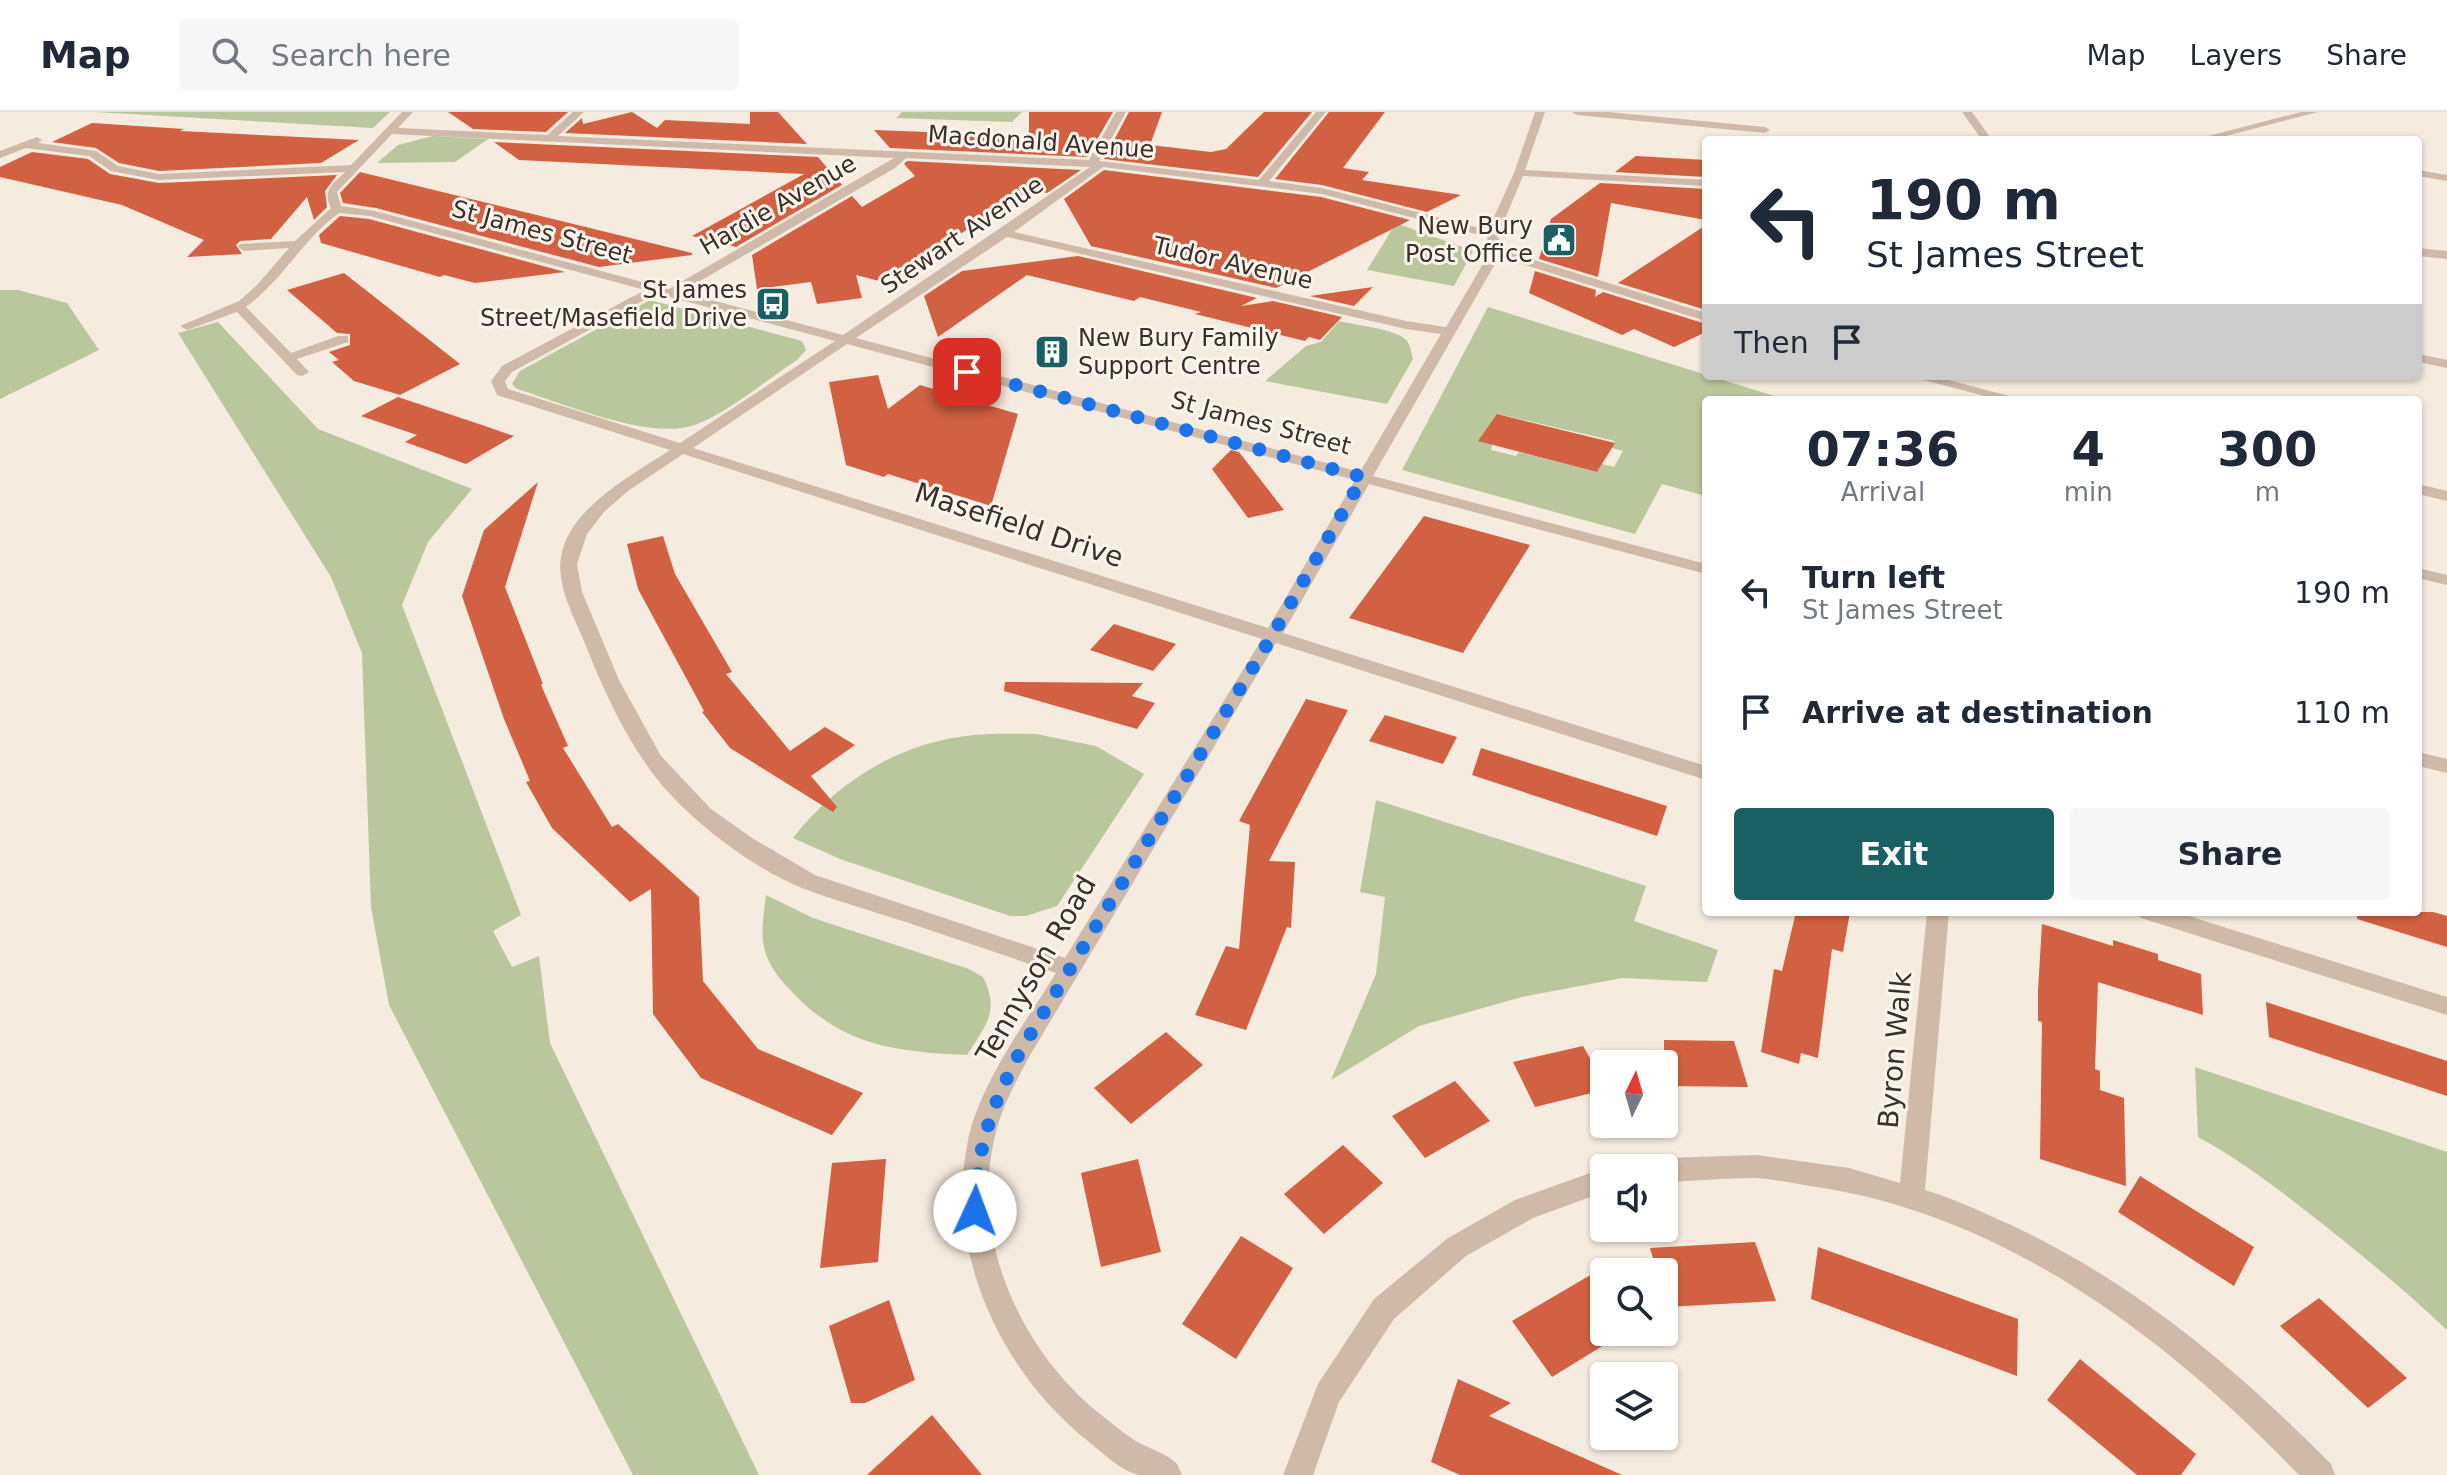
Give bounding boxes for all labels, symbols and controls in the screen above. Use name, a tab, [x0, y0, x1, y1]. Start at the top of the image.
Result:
search box	[179, 19, 739, 91]
text: Map	[40, 33, 131, 77]
icon: search	[207, 33, 251, 77]
text: Search here	[271, 38, 451, 73]
text: Map	[2086, 39, 2146, 72]
text: Layers	[2190, 39, 2282, 72]
text: Share	[2326, 39, 2407, 72]
street label: Macdonald Avenue	[927, 120, 1155, 164]
street label: Hardie Avenue	[695, 149, 861, 261]
text: 190 m	[1866, 167, 2061, 232]
icon: left	[1734, 168, 1838, 272]
street label: Stewart Avenue	[875, 170, 1049, 300]
street label: St James Street	[449, 195, 635, 269]
place label: New Bury Post Office	[1405, 212, 1533, 268]
public building icon: New Bury Post Office	[1540, 221, 1578, 259]
street label: Tudor Avenue	[1150, 231, 1315, 295]
text: St James Street	[1866, 234, 2144, 275]
place label: St James Street/Masefield Drive	[480, 276, 747, 332]
bus stop icon: St James Street/Masefield Drive	[754, 285, 792, 323]
icon: arrive	[1825, 320, 1869, 364]
place label: New Bury Family Support Centre	[1078, 324, 1279, 380]
text: Then	[1734, 325, 1809, 360]
building icon: New Bury Family Support Centre	[1033, 333, 1071, 371]
pin	[933, 338, 1001, 406]
icon: arrive	[945, 350, 989, 394]
street label: St James Street	[1168, 386, 1354, 460]
text: 07:36	[1806, 421, 1959, 477]
text: 4	[2072, 421, 2105, 477]
text: 300	[2217, 421, 2317, 477]
street label: Masefield Drive	[911, 476, 1127, 574]
text: Arrival	[1841, 477, 1925, 507]
text: min	[2064, 477, 2113, 507]
text: m	[2255, 477, 2280, 507]
text: Turn left	[1802, 560, 1945, 595]
icon: left	[1734, 570, 1778, 614]
text: 190 m	[2294, 575, 2390, 610]
text: St James Street	[1802, 595, 2003, 625]
icon: arrive	[1734, 690, 1778, 734]
text: Arrive at destination	[1802, 695, 2153, 730]
text: 110 m	[2294, 695, 2390, 730]
button: Exit	[1734, 808, 2054, 900]
button: Share	[2070, 808, 2390, 900]
street label: Tennyson Road	[969, 870, 1103, 1069]
street label: Byron Walk	[1872, 969, 1918, 1130]
north arrow	[1590, 1050, 1678, 1138]
map controls	[1590, 1050, 1678, 1450]
button: sound	[1590, 1154, 1678, 1242]
position arrow	[933, 1169, 1017, 1253]
button: search	[1590, 1258, 1678, 1346]
button: layers	[1590, 1362, 1678, 1450]

